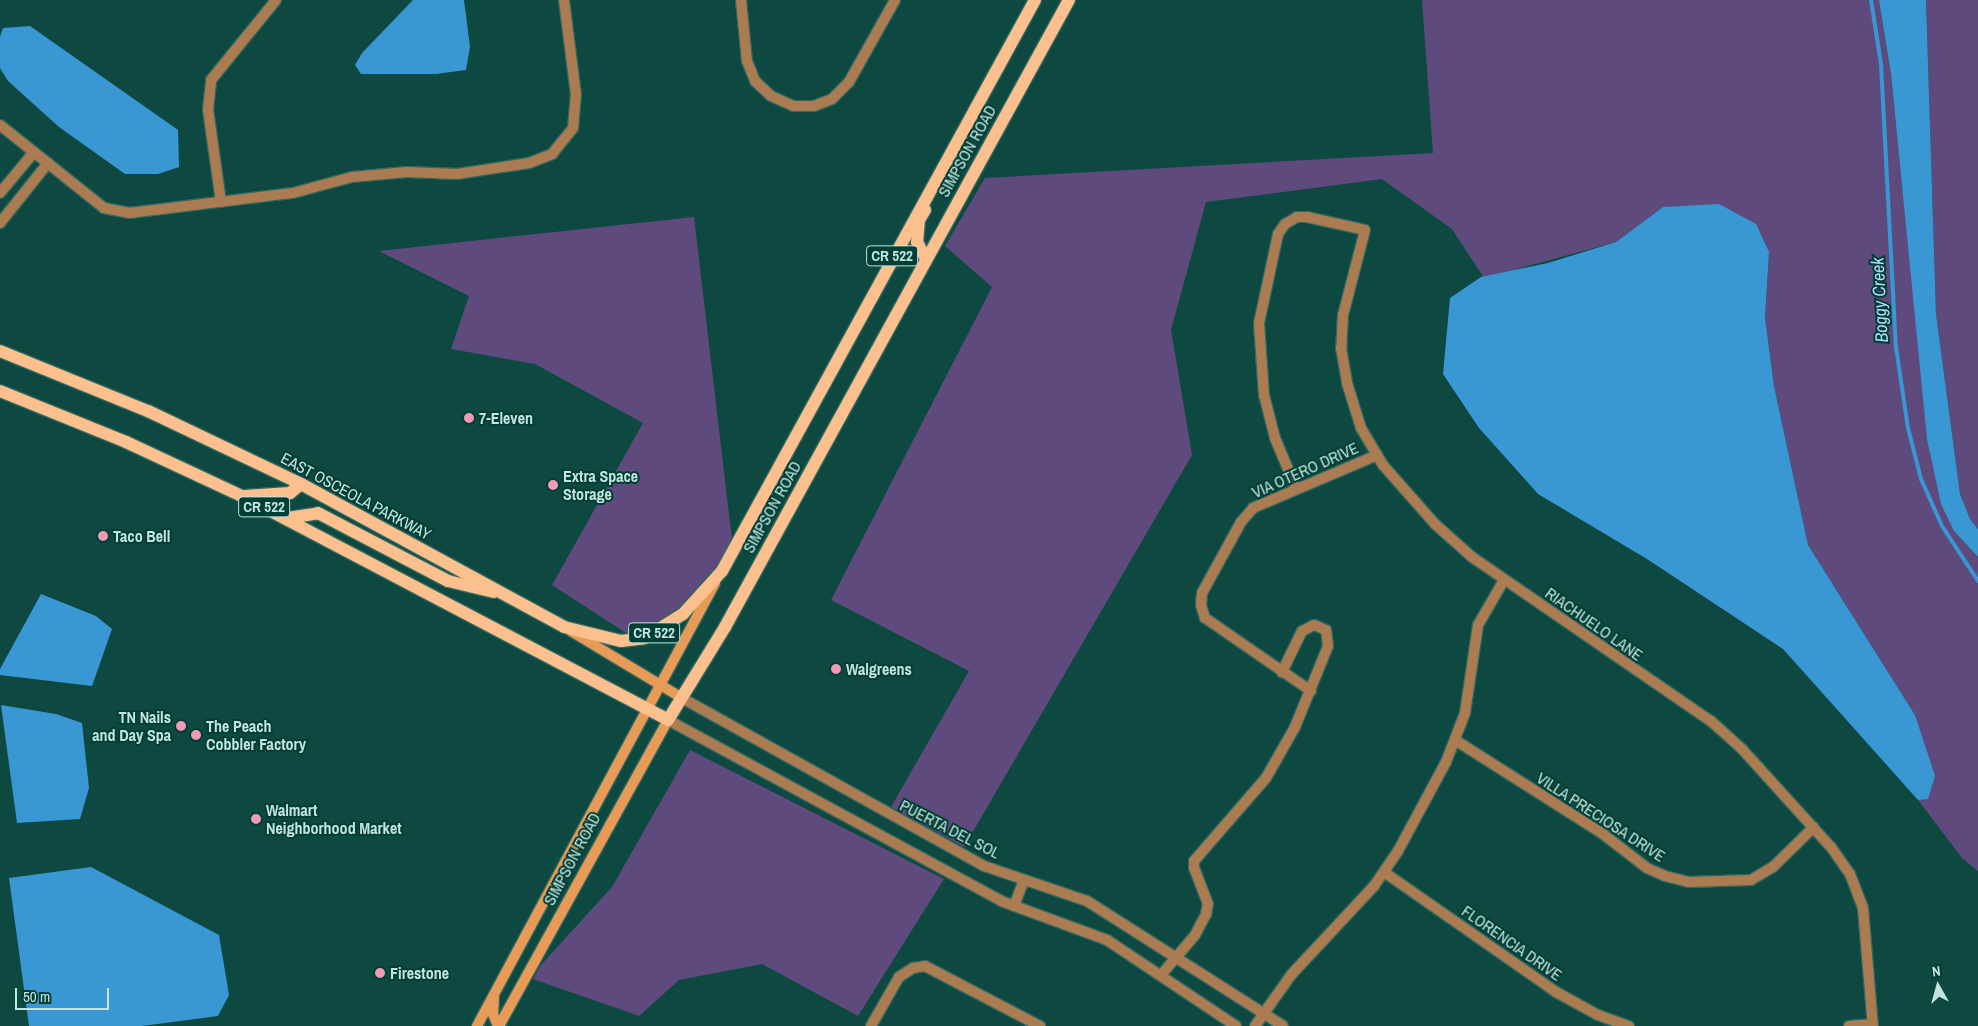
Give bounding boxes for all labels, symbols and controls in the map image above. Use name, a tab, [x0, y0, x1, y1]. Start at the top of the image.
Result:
street label: SIMPSON ROAD	[934, 102, 1000, 200]
road number: CR 522	[866, 244, 918, 268]
water label: Boggy Creek	[1867, 257, 1893, 343]
place label: 7-Eleven	[479, 408, 533, 428]
marker: 7-Eleven	[463, 412, 475, 424]
street label: VIA OTERO DRIVE	[1248, 438, 1362, 502]
street label: EAST OSCEOLA PARKWAY	[277, 448, 435, 544]
street label: SIMPSON ROAD	[739, 458, 805, 556]
place label: Extra Space Storage	[563, 466, 638, 504]
marker: Extra Space Storage	[547, 479, 559, 491]
road number: CR 522	[238, 494, 290, 520]
place label: Taco Bell	[113, 526, 170, 546]
marker: Taco Bell	[97, 530, 109, 542]
street label: RIACHUELO LANE	[1542, 583, 1646, 665]
road number: CR 522	[628, 620, 680, 646]
place label: Walgreens	[846, 659, 912, 679]
marker: Walgreens	[830, 663, 842, 675]
place label: TN Nails and Day Spa	[92, 707, 171, 745]
place label: The Peach Cobbler Factory	[206, 716, 306, 754]
marker: TN Nails and Day Spa	[175, 720, 187, 732]
marker: The Peach Cobbler Factory	[190, 729, 202, 741]
street label: VILLA PRECIOSA DRIVE	[1532, 768, 1670, 866]
street label: PUERTA DEL SOL	[896, 795, 1004, 863]
place label: Walmart Neighborhood Market	[266, 800, 402, 838]
street label: SIMPSON ROAD	[540, 809, 604, 909]
marker: Walmart Neighborhood Market	[250, 813, 262, 825]
street label: FLORENCIA DRIVE	[1458, 901, 1566, 985]
north arrow	[1913, 961, 1963, 1011]
text: N	[1931, 962, 1941, 981]
place label: Firestone	[390, 963, 449, 983]
marker: Firestone	[374, 967, 386, 979]
scale bar	[18, 978, 111, 1010]
text: 50 m	[23, 986, 50, 1007]

